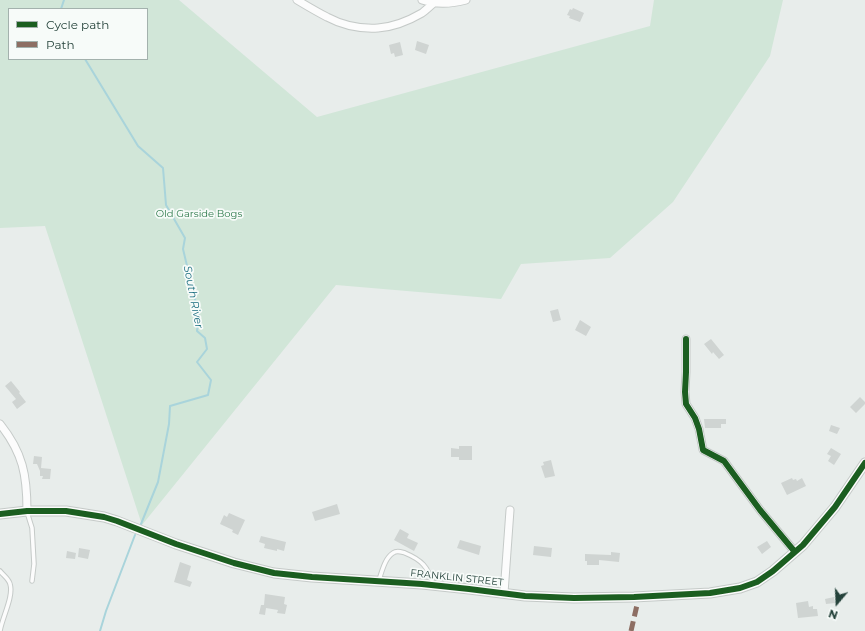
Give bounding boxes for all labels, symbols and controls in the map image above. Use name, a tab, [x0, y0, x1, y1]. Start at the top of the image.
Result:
legend	[8, 8, 148, 60]
text: Cycle path	[46, 17, 109, 32]
text: Path	[46, 37, 75, 52]
park label: Old Garside Bogs	[156, 208, 242, 220]
water label: South River	[180, 265, 206, 329]
street label: FRANKLIN STREET	[410, 567, 504, 589]
north arrow	[817, 583, 857, 623]
text: N	[827, 606, 840, 622]

